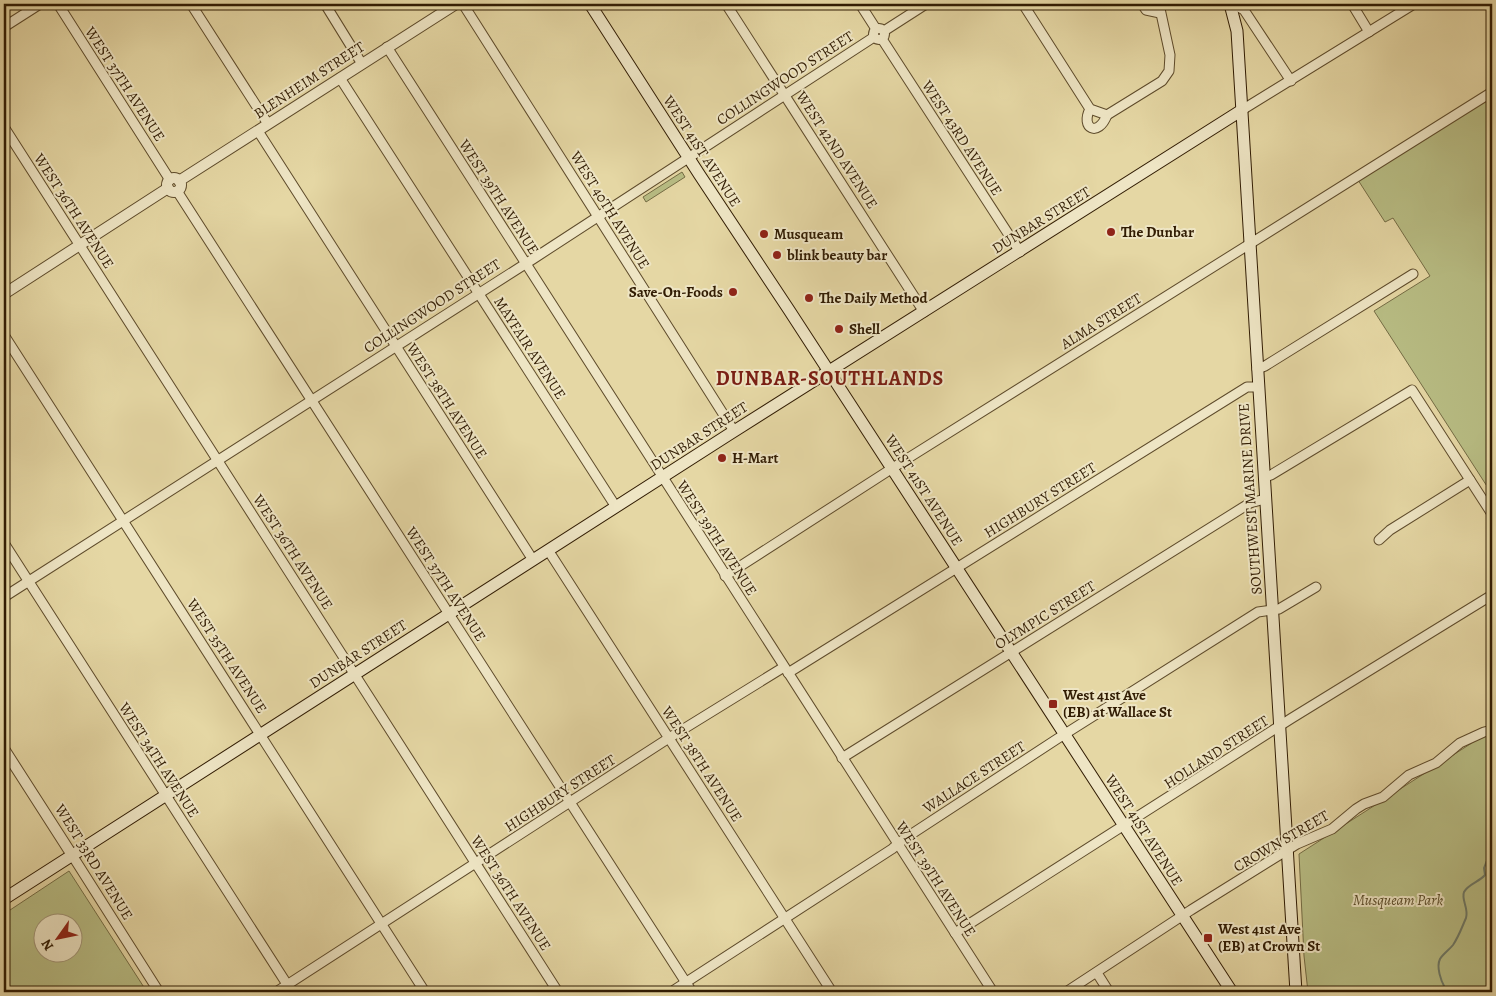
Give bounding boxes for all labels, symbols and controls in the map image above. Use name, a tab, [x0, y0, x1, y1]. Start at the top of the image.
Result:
street label: WEST 37TH AVENUE	[80, 22, 170, 145]
street label: COLLINGWOOD STREET	[713, 26, 858, 130]
street label: BLENHEIM STREET	[250, 36, 369, 123]
street label: WEST 43RD AVENUE	[917, 76, 1007, 200]
street label: WEST 42ND AVENUE	[791, 87, 882, 213]
street label: WEST 41ST AVENUE	[658, 91, 746, 211]
street label: WEST 39TH AVENUE	[454, 135, 544, 258]
street label: WEST 40TH AVENUE	[565, 147, 654, 273]
street label: WEST 36TH AVENUE	[29, 149, 119, 272]
street label: DUNBAR STREET	[988, 181, 1095, 258]
place label: The Dunbar	[1121, 222, 1194, 242]
place label: Musqueam	[774, 224, 844, 244]
marker: The Dunbar	[1105, 226, 1117, 238]
marker: Musqueam	[758, 228, 770, 240]
place label: blink beauty bar	[786, 245, 888, 265]
marker: blink beauty bar	[771, 249, 783, 261]
street label: COLLINGWOOD STREET	[360, 254, 505, 358]
place label: Save-On-Foods	[629, 282, 723, 302]
marker: Save-On-Foods	[727, 286, 739, 298]
place label: The Daily Method	[819, 288, 929, 308]
street label: ALMA STREET	[1056, 288, 1146, 354]
marker: The Daily Method	[803, 292, 815, 304]
street label: MAYFAIR AVENUE	[489, 293, 571, 403]
place label: Shell	[849, 319, 880, 339]
marker: Shell	[833, 323, 845, 335]
street label: WEST 38TH AVENUE	[402, 339, 492, 463]
district label: DUNBAR-SOUTHLANDS	[716, 365, 944, 392]
street label: DUNBAR STREET	[646, 397, 752, 475]
street label: SOUTHWEST MARINE DRIVE	[1233, 403, 1267, 595]
street label: WEST 41ST AVENUE	[880, 430, 968, 550]
place label: H-Mart	[732, 448, 779, 468]
marker: H-Mart	[716, 452, 728, 464]
street label: HIGHBURY STREET	[980, 457, 1101, 543]
street label: WEST 39TH AVENUE	[672, 476, 762, 599]
street label: WEST 36TH AVENUE	[248, 490, 338, 613]
street label: WEST 37TH AVENUE	[401, 522, 491, 645]
street label: OLYMPIC STREET	[991, 576, 1100, 654]
street label: WEST 35TH AVENUE	[182, 594, 272, 717]
street label: DUNBAR STREET	[305, 615, 411, 693]
place label: West 41st Ave (EB) at Wallace St	[1062, 685, 1172, 722]
street label: WEST 34TH AVENUE	[114, 698, 204, 821]
marker: West 41st Ave (EB) at Wallace St	[1047, 698, 1059, 710]
street label: WEST 38TH AVENUE	[657, 702, 747, 826]
street label: HOLLAND STREET	[1160, 710, 1273, 793]
street label: WALLACE STREET	[918, 736, 1030, 818]
street label: HIGHBURY STREET	[501, 749, 620, 836]
street label: WEST 41ST AVENUE	[1100, 770, 1188, 890]
street label: WEST 33RD AVENUE	[50, 799, 138, 924]
street label: CROWN STREET	[1230, 805, 1333, 876]
street label: WEST 39TH AVENUE	[891, 817, 981, 940]
street label: WEST 36TH AVENUE	[466, 831, 556, 954]
park label: Musqueam Park	[1353, 890, 1443, 910]
north arrow	[32, 914, 82, 964]
place label: West 41st Ave (EB) at Crown St	[1217, 919, 1320, 956]
marker: West 41st Ave (EB) at Crown St	[1202, 932, 1214, 944]
text: N	[37, 935, 58, 954]

